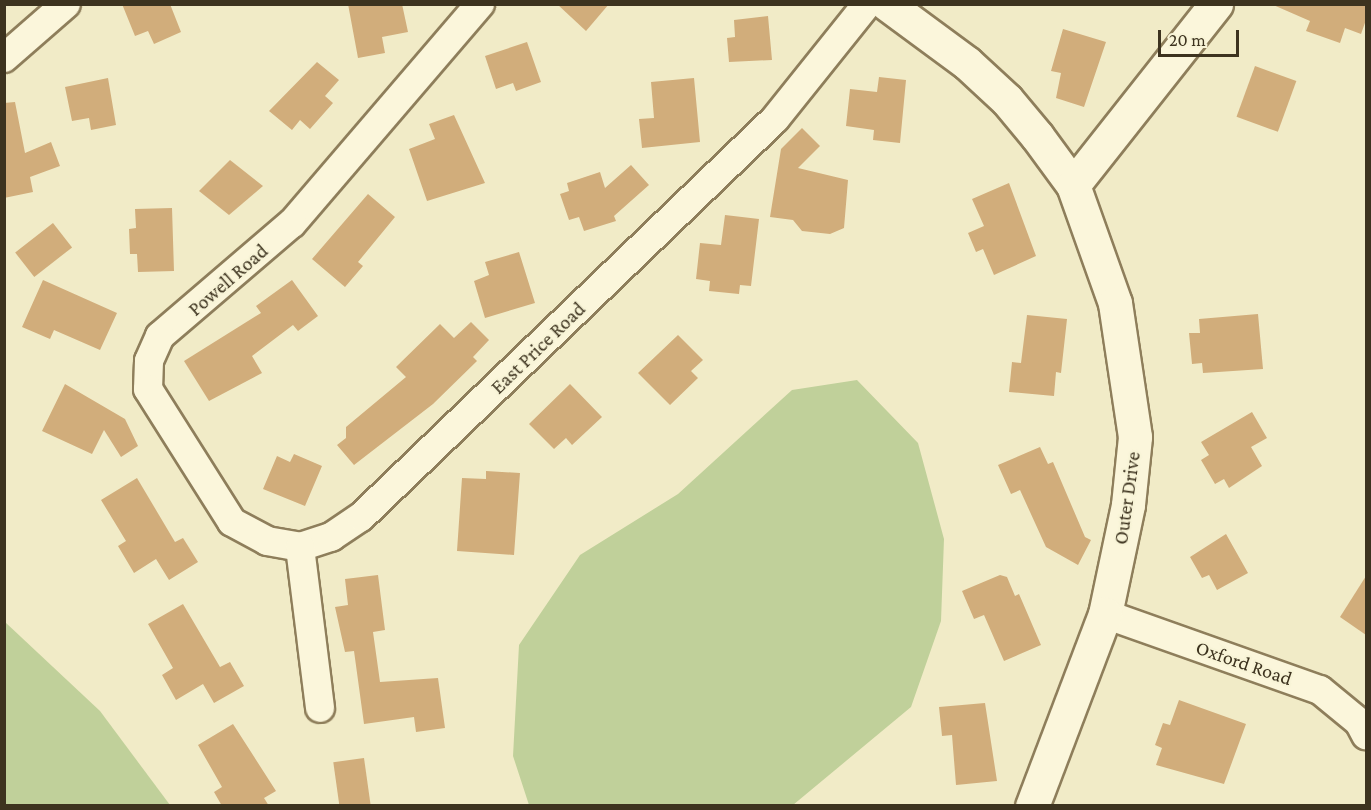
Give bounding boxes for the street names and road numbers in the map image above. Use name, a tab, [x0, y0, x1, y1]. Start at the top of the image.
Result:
street label: Powell Road	[183, 239, 273, 321]
street label: East Price Road	[486, 297, 590, 399]
street label: Outer Drive	[1109, 450, 1145, 546]
street label: Oxford Road	[1193, 635, 1295, 691]

